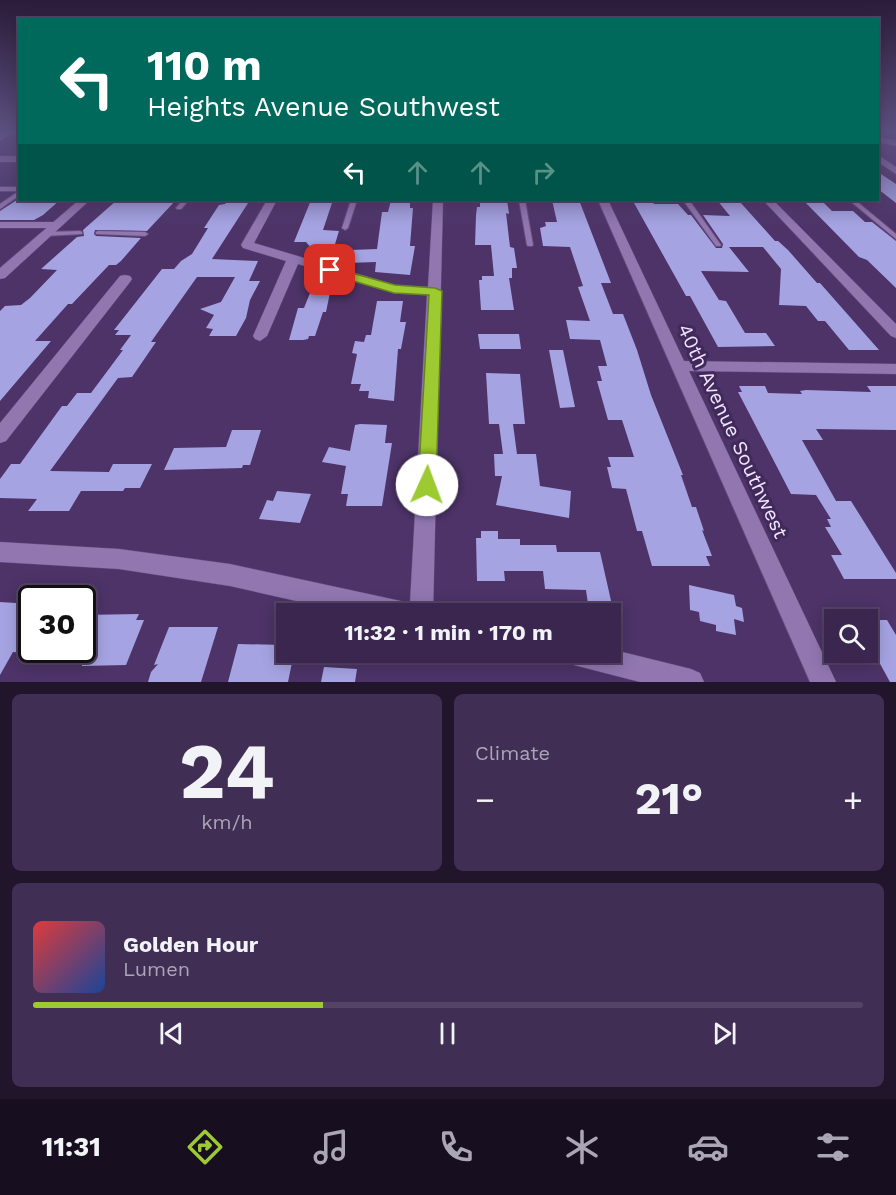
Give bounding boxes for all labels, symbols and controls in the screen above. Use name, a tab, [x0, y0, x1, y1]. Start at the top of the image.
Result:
text: 110 m	[147, 41, 262, 90]
icon: left	[48, 42, 126, 120]
text: Heights Avenue Southwest	[147, 91, 500, 123]
icon: left	[338, 156, 371, 189]
icon: ahead	[401, 156, 434, 189]
icon: ahead	[464, 156, 497, 189]
icon: right	[527, 156, 560, 189]
pin	[304, 244, 355, 295]
icon: arrive	[313, 253, 346, 286]
street label: 40th Avenue Southwest	[673, 320, 794, 542]
position arrow	[395, 453, 459, 517]
speed limit sign: 30	[18, 585, 96, 663]
map controls	[824, 609, 878, 663]
button: search	[824, 609, 878, 663]
text: 11:32 · 1 min · 170 m	[344, 620, 553, 645]
text: 24	[179, 725, 275, 817]
text: Climate	[475, 741, 550, 765]
text: 21°	[635, 772, 703, 825]
text: −	[475, 780, 495, 819]
text: +	[843, 780, 863, 819]
text: km/h	[201, 810, 253, 834]
text: Golden Hour	[123, 932, 258, 957]
text: Lumen	[123, 957, 190, 981]
icon: previous	[155, 1017, 188, 1050]
icon: pause	[431, 1017, 464, 1050]
icon: next	[708, 1017, 741, 1050]
icon: directions	[184, 1126, 226, 1168]
icon: music	[310, 1126, 352, 1168]
icon: phone	[435, 1126, 477, 1168]
icon: climate	[561, 1126, 603, 1168]
icon: car	[687, 1126, 729, 1168]
icon: filters	[812, 1126, 854, 1168]
text: 11:31	[42, 1131, 101, 1163]

